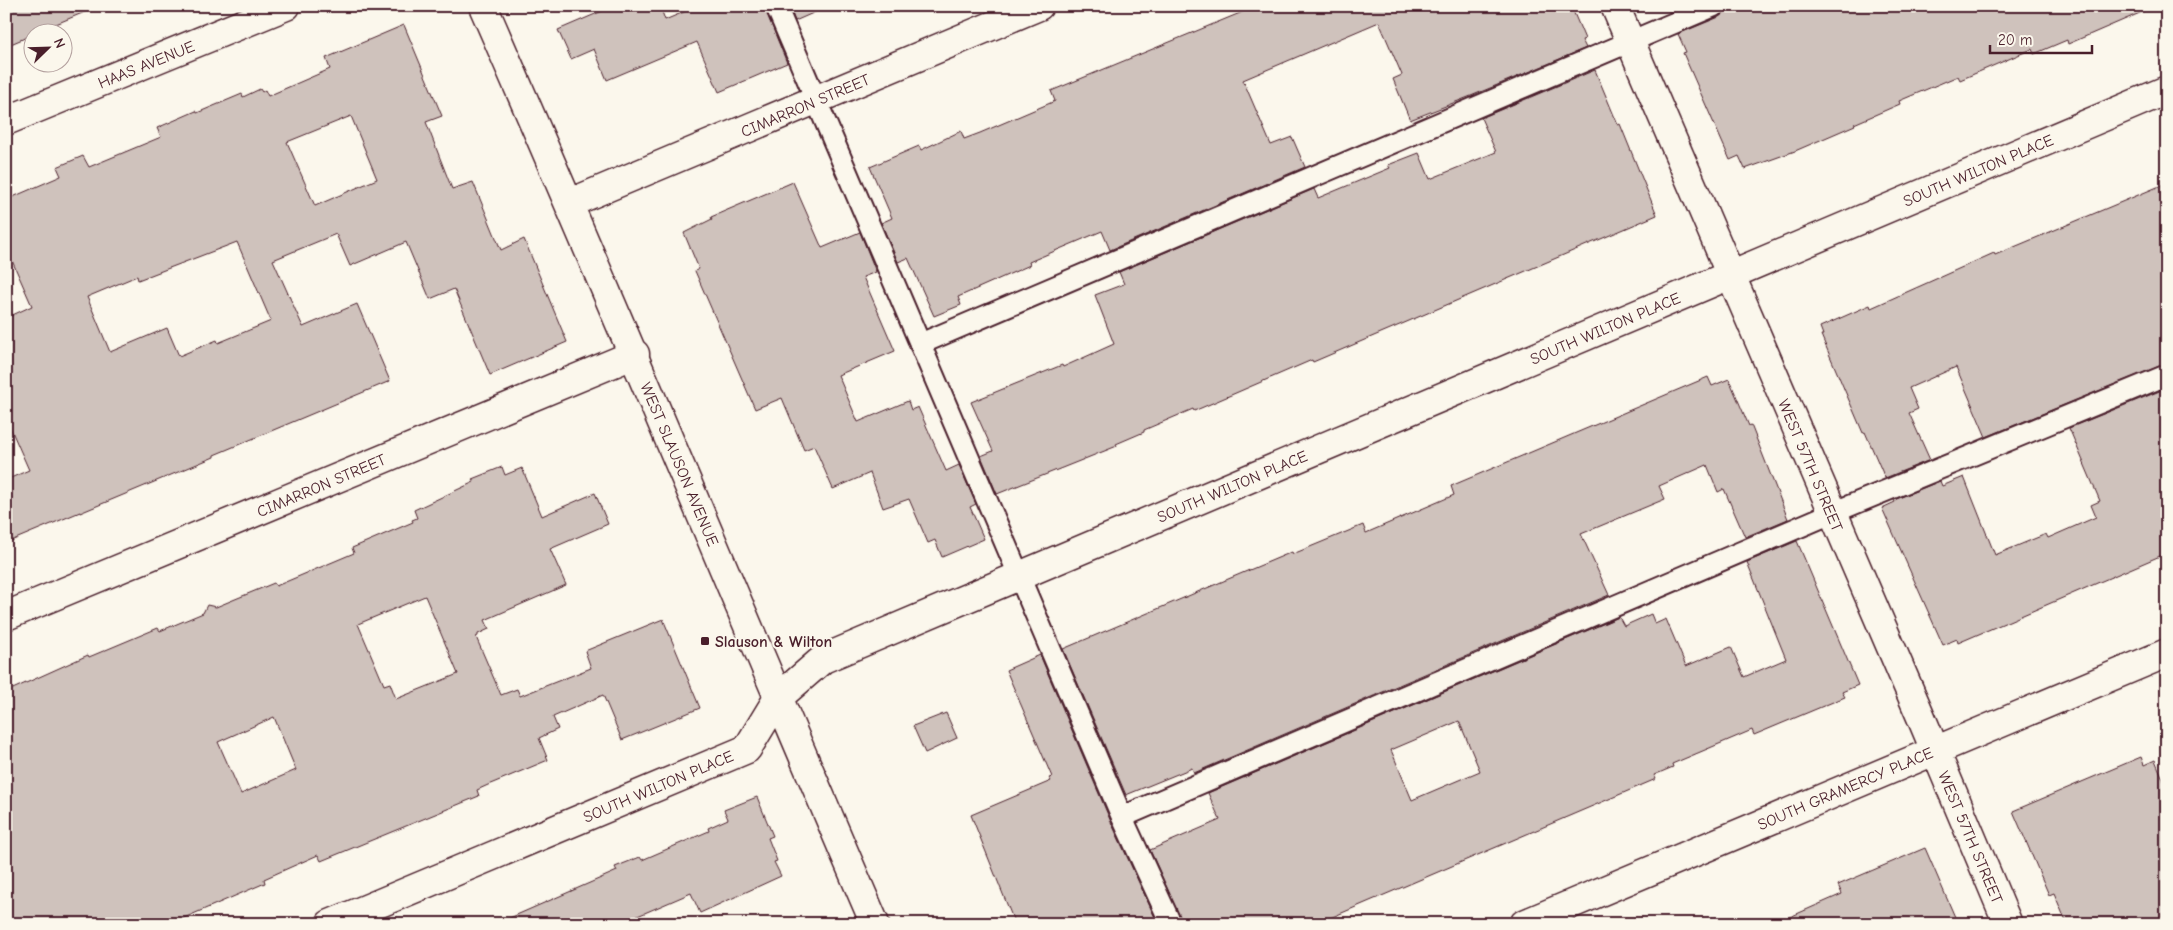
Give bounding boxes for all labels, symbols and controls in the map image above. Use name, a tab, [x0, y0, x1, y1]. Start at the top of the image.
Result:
north arrow	[22, 22, 72, 72]
scale bar	[1990, 22, 2093, 54]
text: 20 m	[1998, 31, 2032, 49]
text: N	[50, 36, 69, 51]
street label: HAAS AVENUE	[96, 37, 198, 92]
street label: CIMARRON STREET	[738, 70, 873, 141]
street label: SOUTH WILTON PLACE	[1901, 131, 2057, 211]
street label: SOUTH WILTON PLACE	[1528, 289, 1684, 369]
street label: WEST SLAUSON AVENUE	[636, 380, 722, 549]
street label: WEST 57TH STREET	[1774, 397, 1846, 535]
street label: SOUTH WILTON PLACE	[1155, 447, 1311, 527]
street label: CIMARRON STREET	[254, 450, 389, 521]
place label: Slauson & Wilton	[715, 633, 832, 651]
marker: Slauson & Wilton	[699, 635, 711, 647]
street label: SOUTH GRAMERCY PLACE	[1755, 744, 1936, 834]
street label: SOUTH WILTON PLACE	[581, 747, 737, 827]
street label: WEST 57TH STREET	[1934, 769, 2006, 907]

